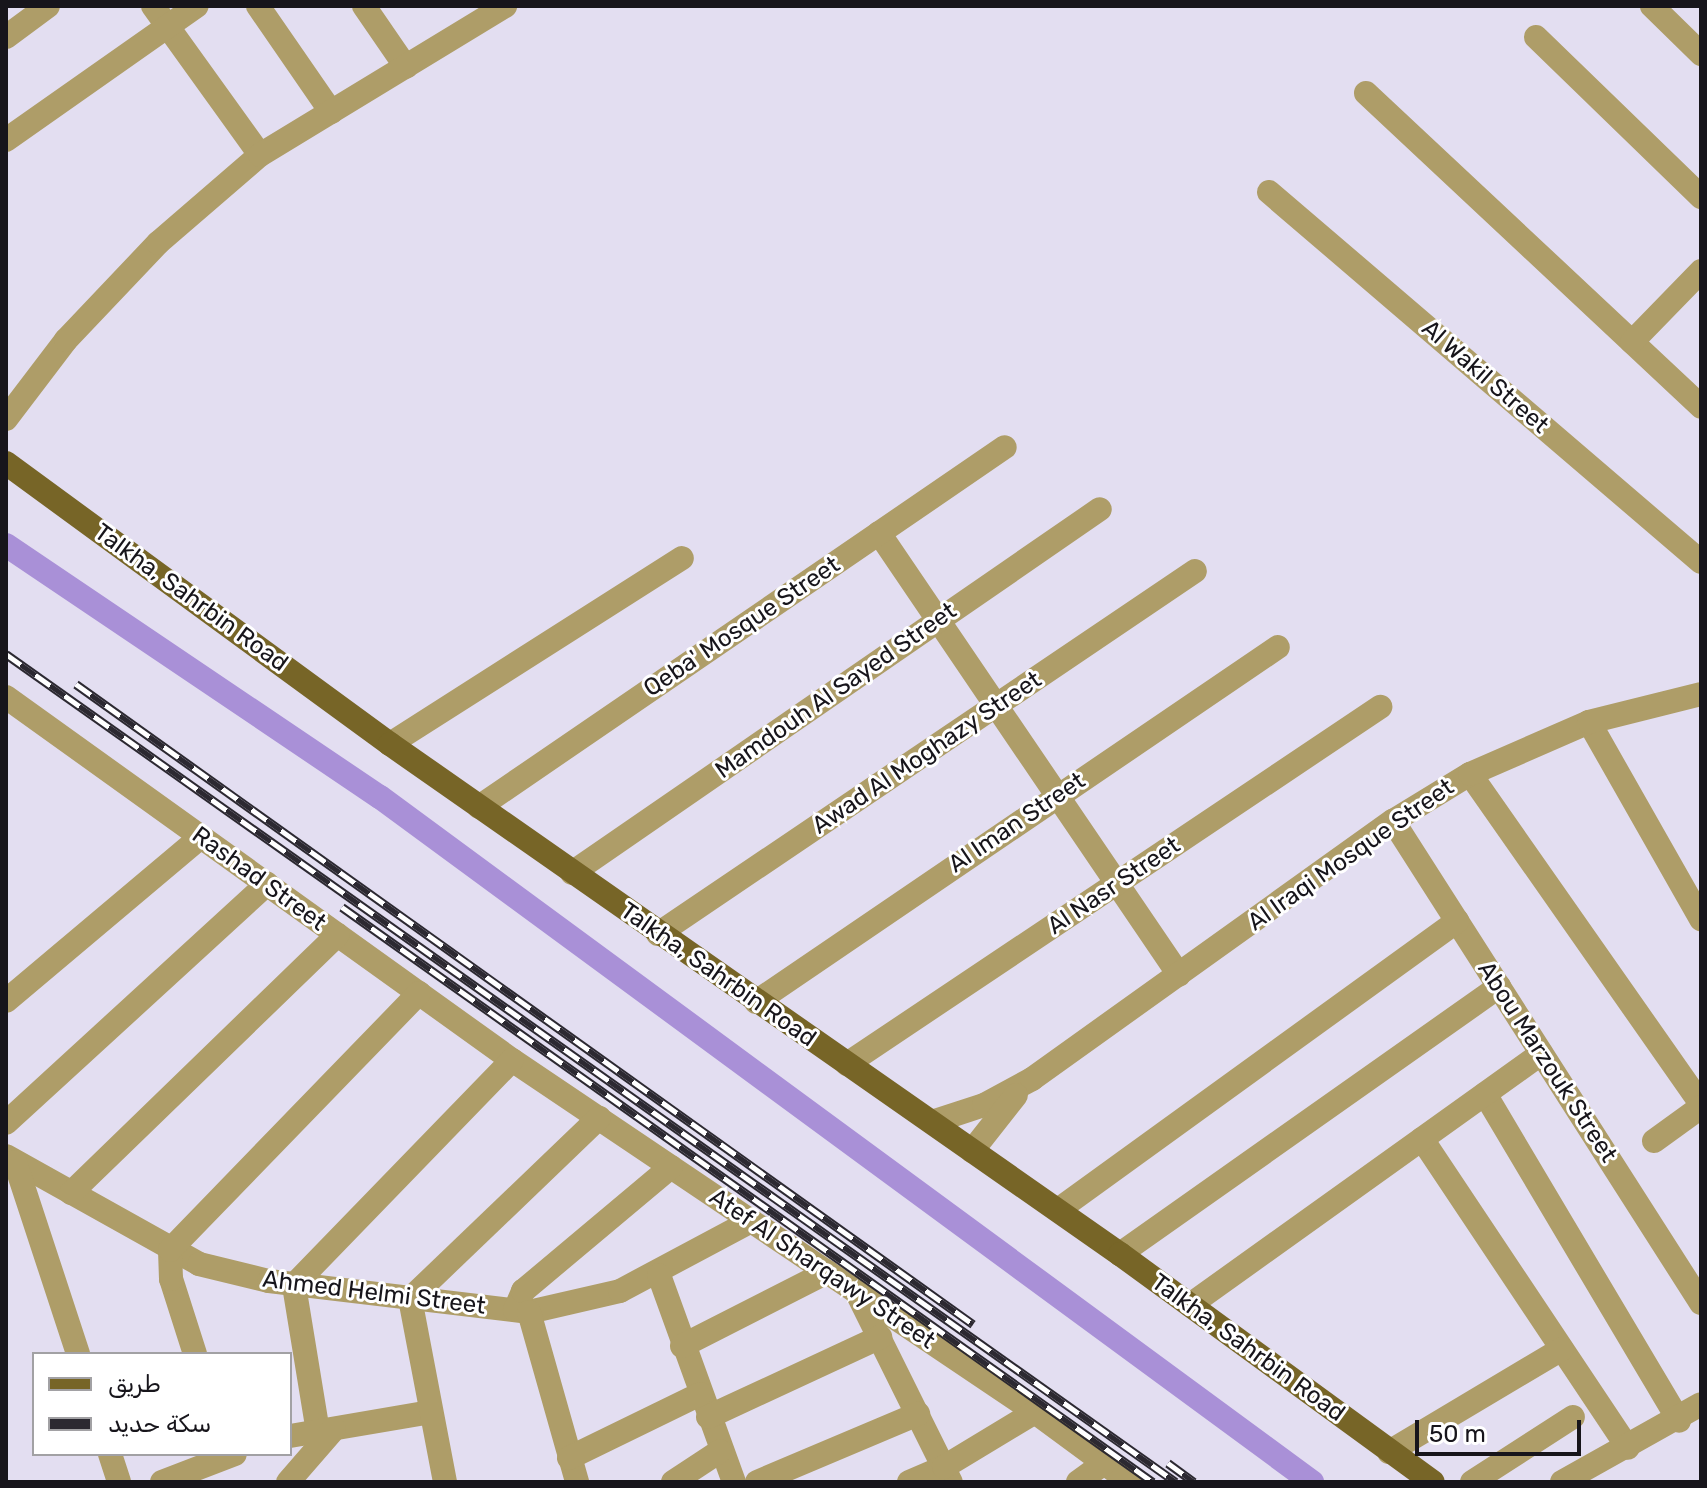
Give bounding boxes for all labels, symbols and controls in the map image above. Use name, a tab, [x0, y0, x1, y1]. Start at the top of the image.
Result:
street label: Al Wakil Street	[1416, 314, 1554, 440]
street label: Talkha, Sahrbin Road	[89, 518, 293, 678]
street label: Qeba' Mosque Street	[638, 551, 846, 703]
street label: Mamdouh Al Sayed Street	[710, 597, 962, 785]
street label: Awad Al Moghazy Street	[806, 665, 1048, 841]
street label: Al Iman Street	[943, 767, 1091, 879]
street label: Al Iraqi Mosque Street	[1242, 773, 1460, 937]
street label: Rashad Street	[186, 821, 332, 937]
street label: Al Nasr Street	[1042, 831, 1186, 941]
street label: Talkha, Sahrbin Road	[615, 897, 821, 1053]
street label: Abou Marzouk Street	[1471, 956, 1623, 1168]
street label: Atef Al Sharqawy Street	[703, 1182, 941, 1356]
street label: Ahmed Helmi Street	[261, 1265, 487, 1321]
street label: Talkha, Sahrbin Road	[1146, 1268, 1350, 1428]
legend	[32, 1352, 292, 1456]
text: طريق	[108, 1370, 161, 1398]
scale bar	[1419, 1404, 1585, 1454]
text: سكة حديد	[108, 1410, 211, 1438]
text: 50 m	[1429, 1420, 1486, 1448]

